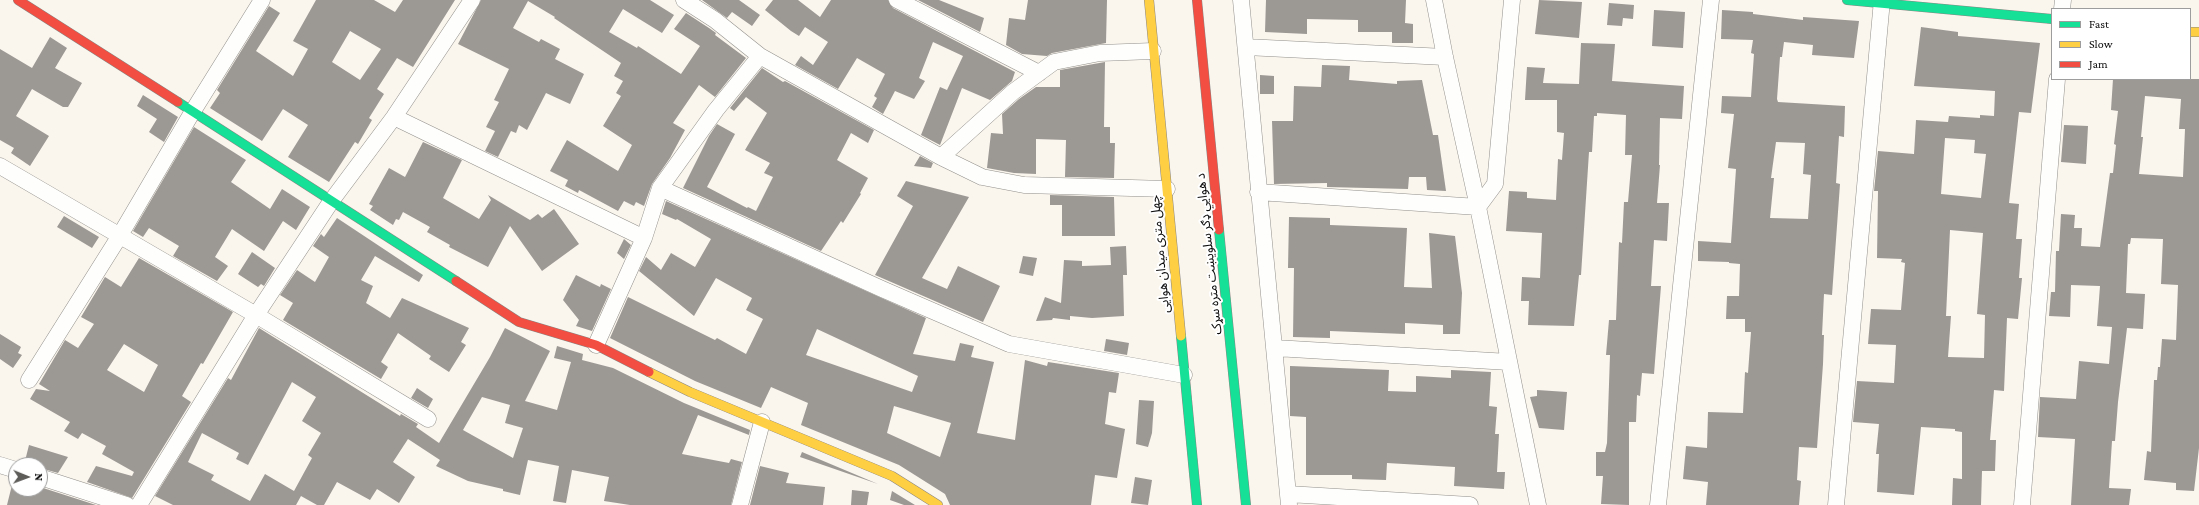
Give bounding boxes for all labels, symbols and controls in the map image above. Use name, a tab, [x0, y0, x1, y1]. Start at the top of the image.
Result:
legend	[2051, 8, 2191, 80]
text: Fast	[2089, 17, 2109, 31]
text: Slow	[2089, 37, 2113, 51]
text: Jam	[2089, 57, 2108, 71]
street label: د هوايي ډګر سلویښت متره سړک	[1193, 172, 1225, 336]
street label: چهل متری میدان هوایی	[1147, 194, 1173, 314]
north arrow	[8, 457, 48, 497]
text: N	[33, 473, 45, 481]

